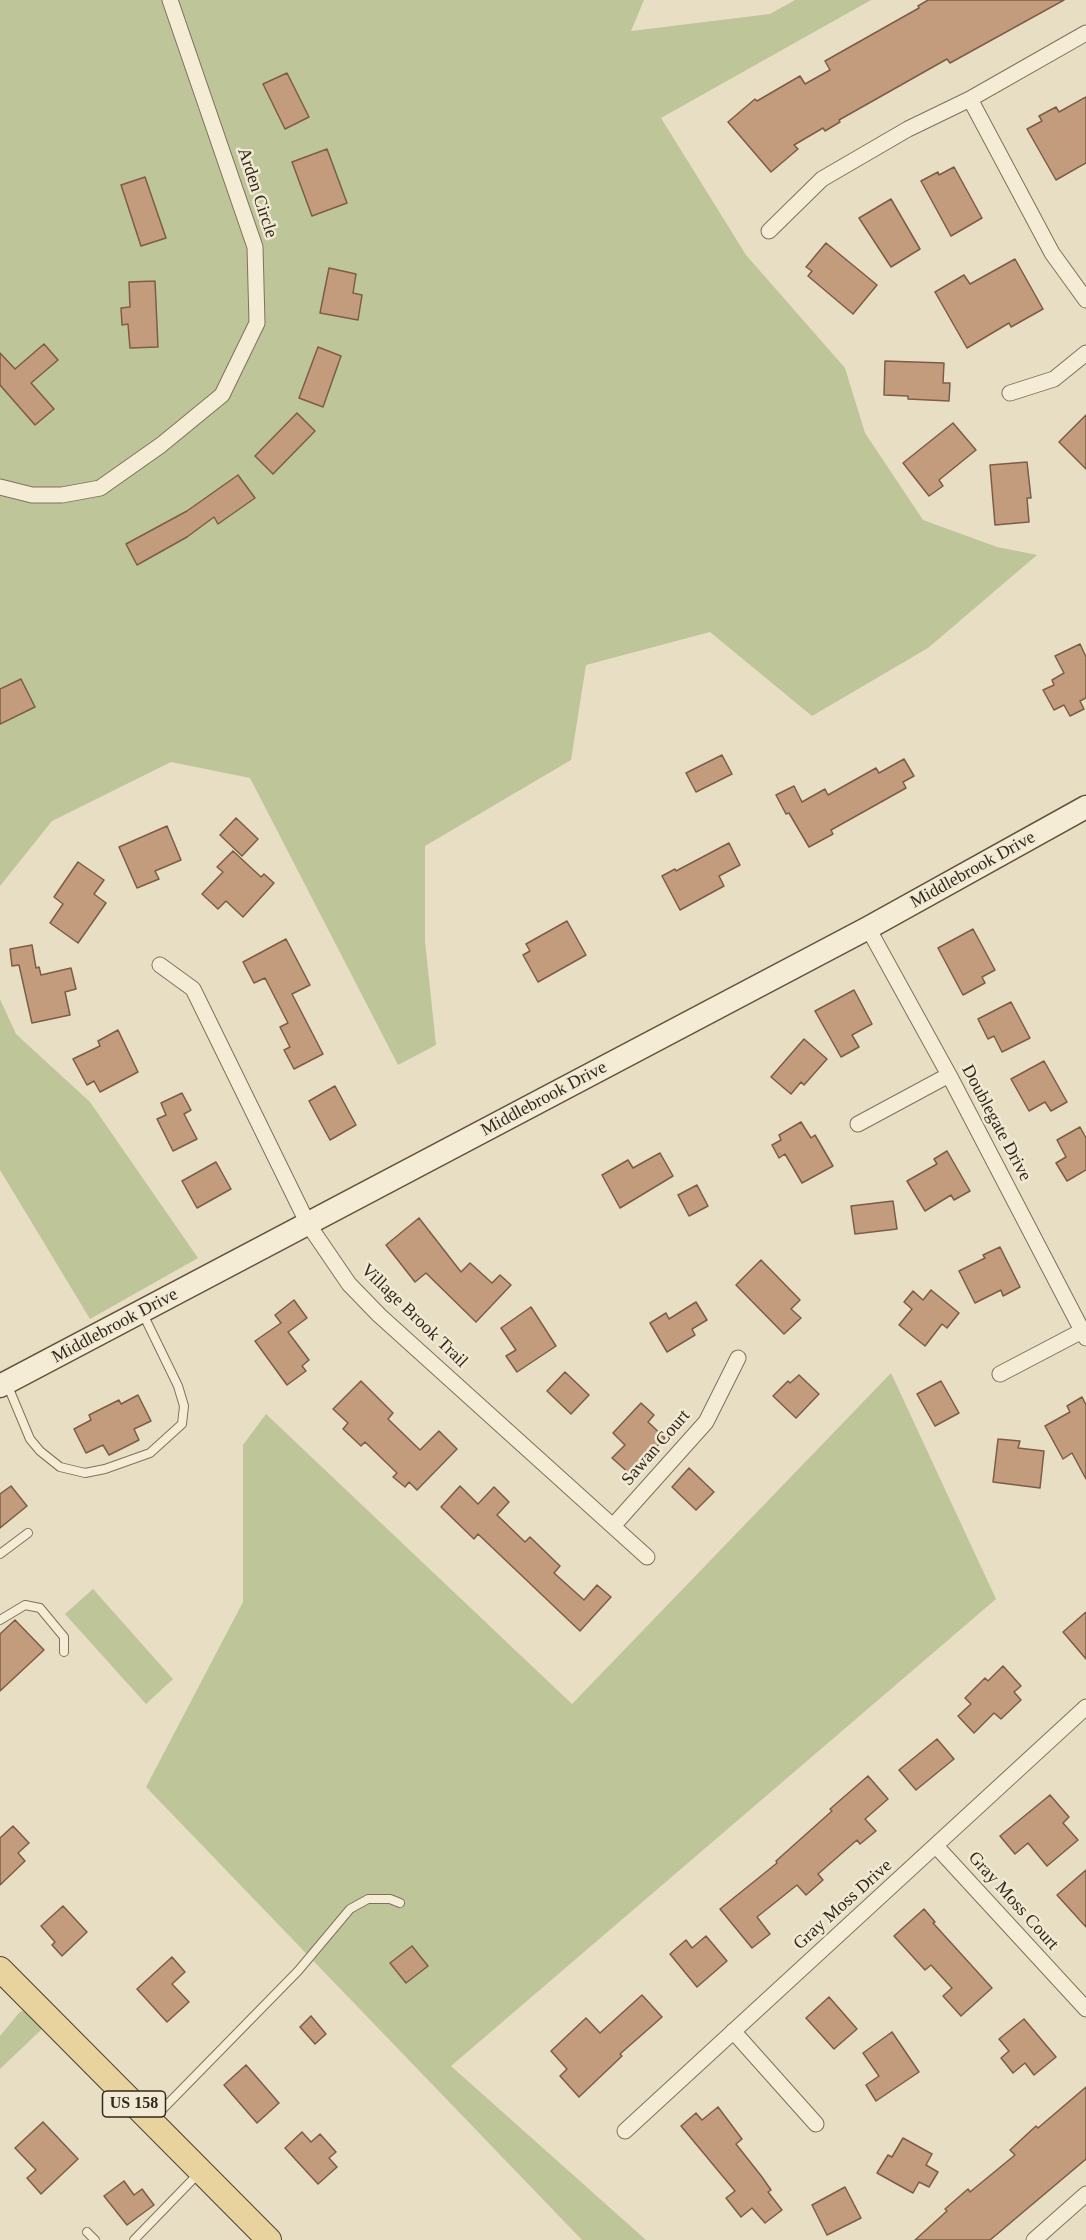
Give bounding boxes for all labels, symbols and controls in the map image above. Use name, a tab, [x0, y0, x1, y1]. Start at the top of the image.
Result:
street label: Arden Circle	[232, 145, 282, 241]
street label: Middlebrook Drive	[907, 827, 1039, 913]
street label: Middlebrook Drive	[477, 1057, 611, 1141]
street label: Doublegate Drive	[956, 1061, 1036, 1185]
street label: Village Brook Trail	[356, 1260, 472, 1372]
street label: Middlebrook Drive	[48, 1284, 182, 1368]
street label: Sawan Court	[617, 1406, 695, 1490]
street label: Gray Moss Court	[963, 1847, 1063, 1955]
street label: Gray Moss Drive	[789, 1855, 897, 1955]
road number: US 158	[102, 2091, 166, 2117]

